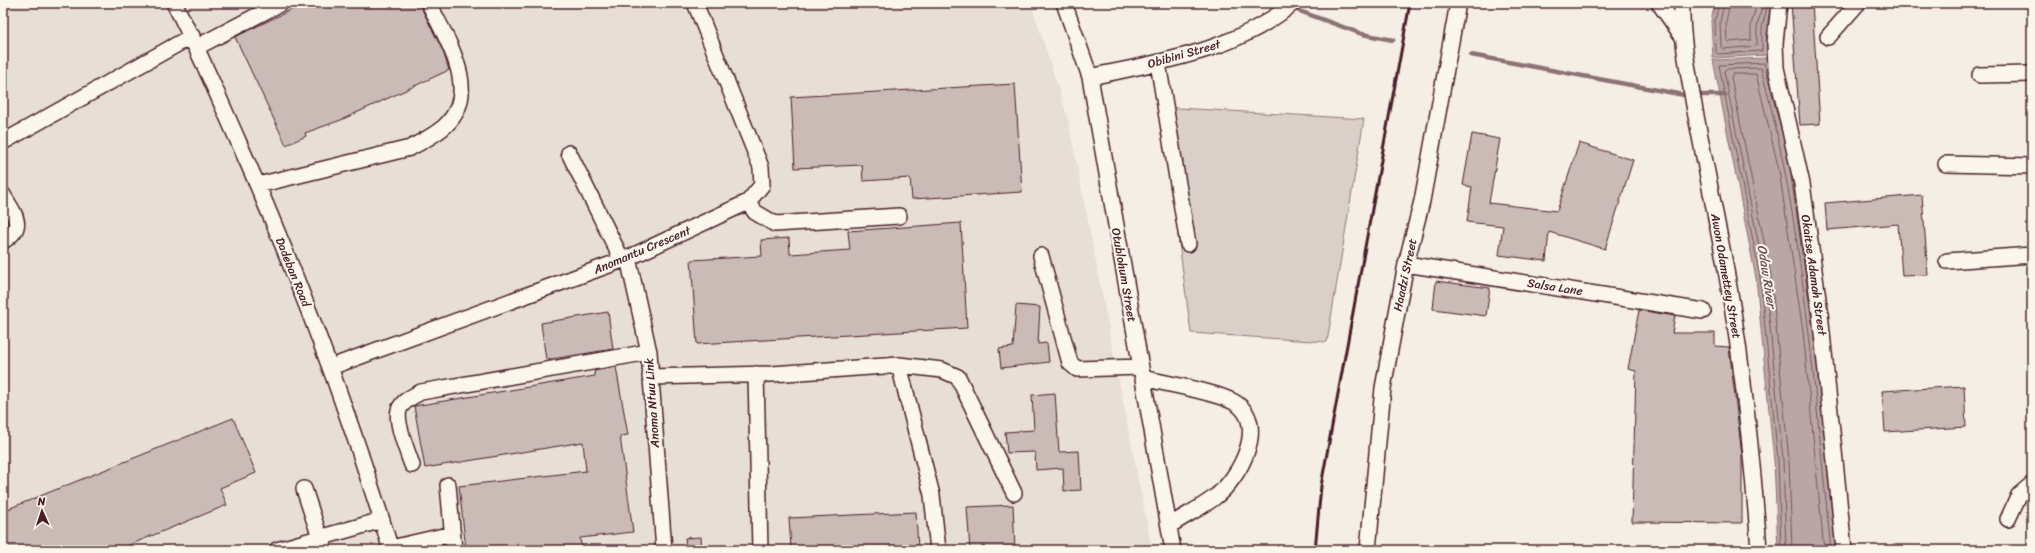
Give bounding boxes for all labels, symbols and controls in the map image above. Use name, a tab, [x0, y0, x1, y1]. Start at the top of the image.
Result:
street label: Obibini Street	[1145, 33, 1224, 75]
street label: Awon Odamettey Street	[1704, 211, 1748, 340]
street label: Okaitse Adamah Street	[1795, 213, 1834, 338]
street label: Anomantu Crescent	[589, 219, 695, 281]
street label: Otublohum Street	[1105, 226, 1143, 324]
street label: Dadeban Road	[269, 234, 318, 312]
street label: Haadzi Street	[1387, 237, 1423, 313]
water label: Odaw River	[1751, 243, 1784, 312]
street label: Salsa Lane	[1526, 272, 1584, 302]
street label: Anoma Ntuu Link	[638, 357, 666, 449]
north arrow	[22, 491, 62, 531]
text: N	[36, 492, 46, 511]

